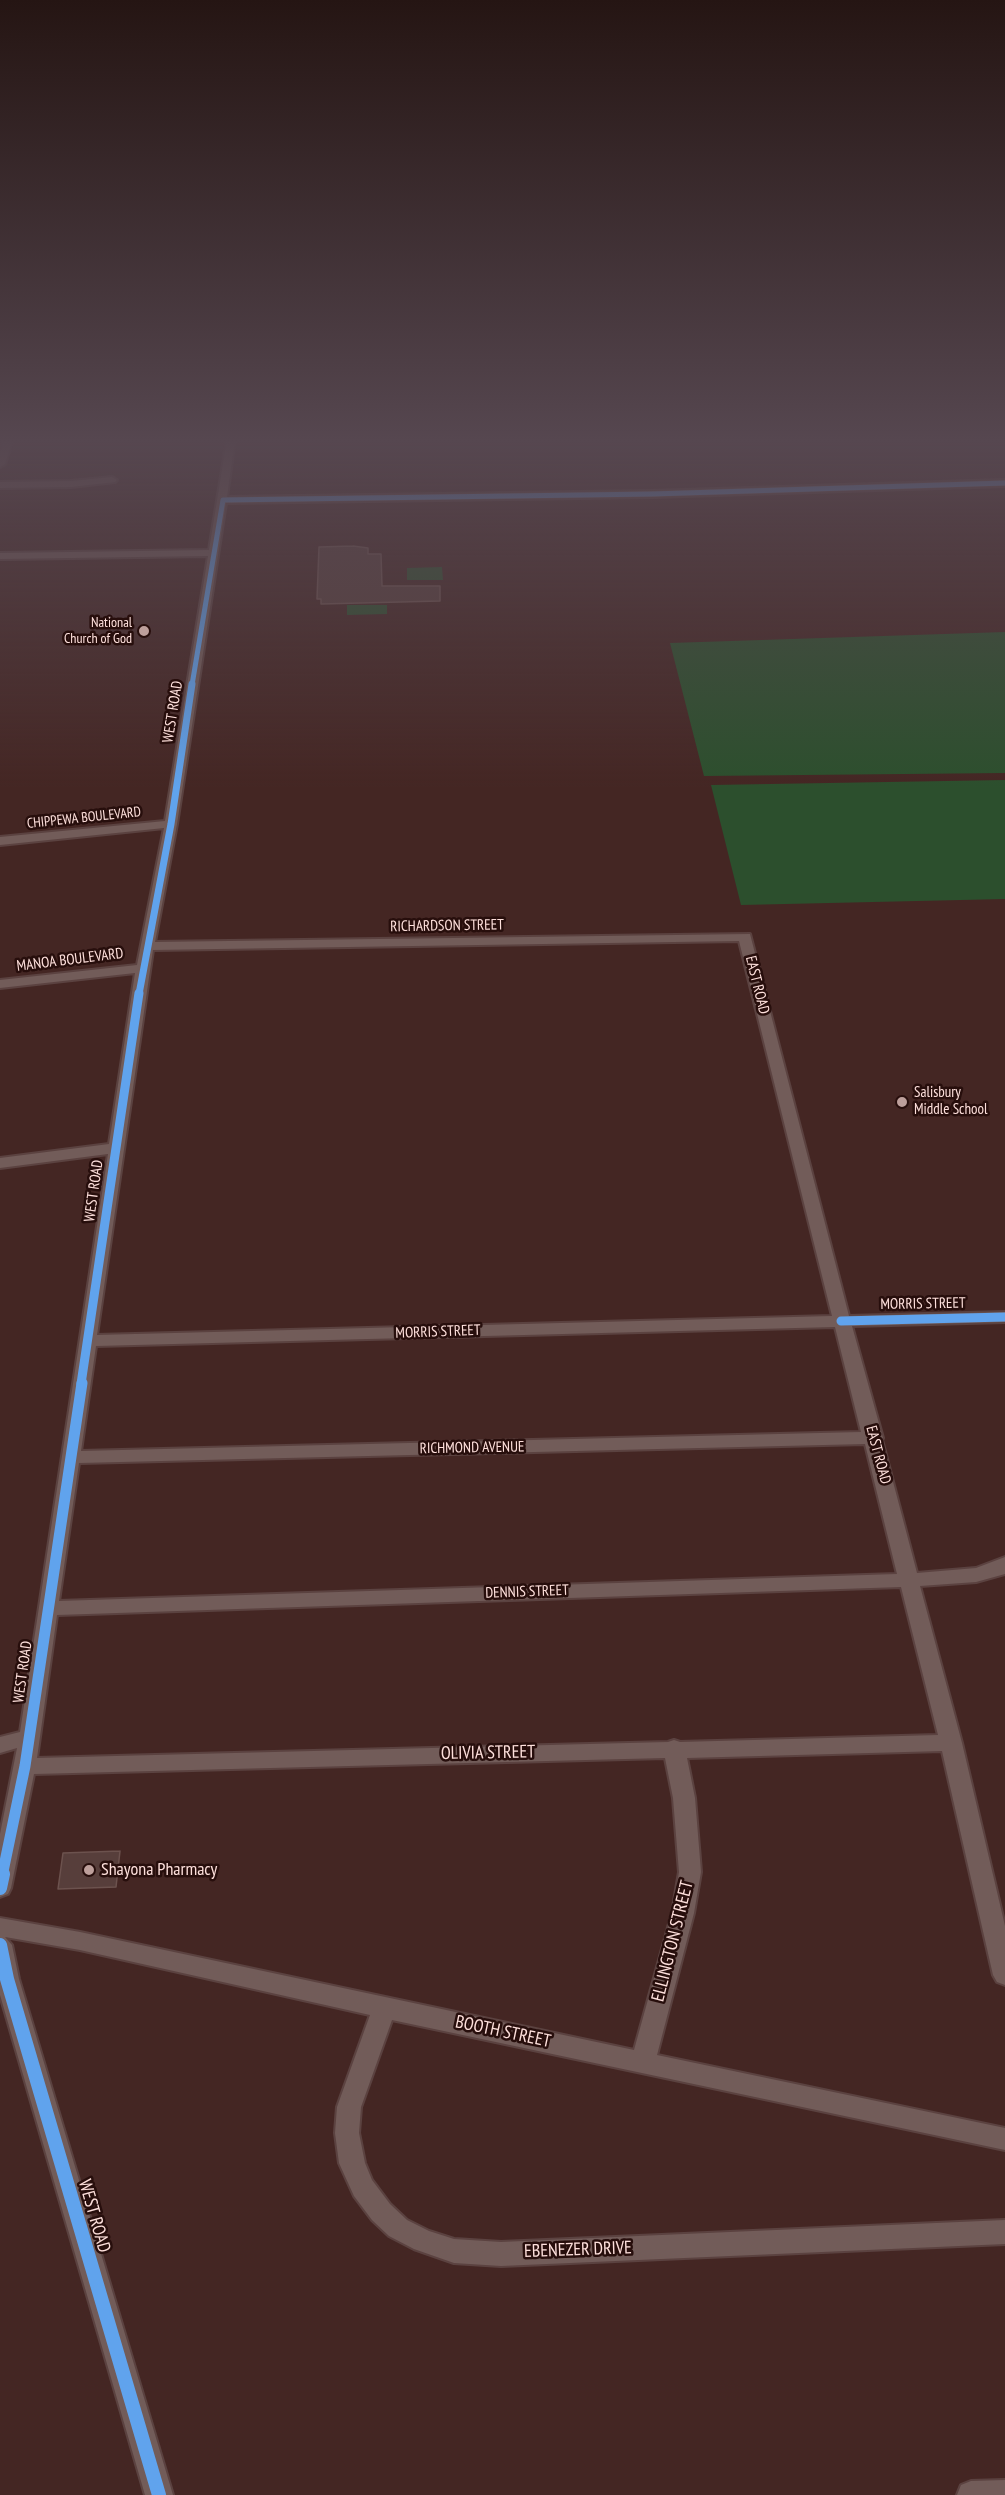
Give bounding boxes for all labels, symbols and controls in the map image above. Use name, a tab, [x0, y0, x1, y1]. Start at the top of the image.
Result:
place label: National Church of God	[64, 615, 132, 648]
marker: National Church of God	[137, 624, 151, 638]
street label: WEST ROAD	[159, 680, 187, 744]
street label: CHIPPEWA BOULEVARD	[26, 804, 142, 832]
street label: RICHARDSON STREET	[390, 916, 504, 936]
street label: MANOA BOULEVARD	[16, 945, 124, 975]
street label: EAST ROAD	[741, 954, 773, 1016]
place label: Salisbury Middle School	[914, 1084, 987, 1119]
marker: Salisbury Middle School	[895, 1095, 909, 1109]
street label: WEST ROAD	[81, 1159, 107, 1223]
street label: MORRIS STREET	[880, 1294, 966, 1314]
street label: MORRIS STREET	[395, 1322, 481, 1342]
street label: EAST ROAD	[862, 1424, 894, 1486]
street label: RICHMOND AVENUE	[419, 1438, 525, 1458]
street label: DENNIS STREET	[485, 1582, 569, 1602]
street label: WEST ROAD	[10, 1640, 36, 1704]
street label: OLIVIA STREET	[441, 1741, 535, 1765]
place label: Shayona Pharmacy	[101, 1859, 217, 1881]
marker: Shayona Pharmacy	[82, 1863, 96, 1877]
street label: ELLINGTON STREET	[648, 1878, 698, 2004]
street label: BOOTH STREET	[453, 2011, 553, 2053]
street label: WEST ROAD	[73, 2177, 115, 2255]
street label: EBENEZER DRIVE	[524, 2237, 632, 2263]

